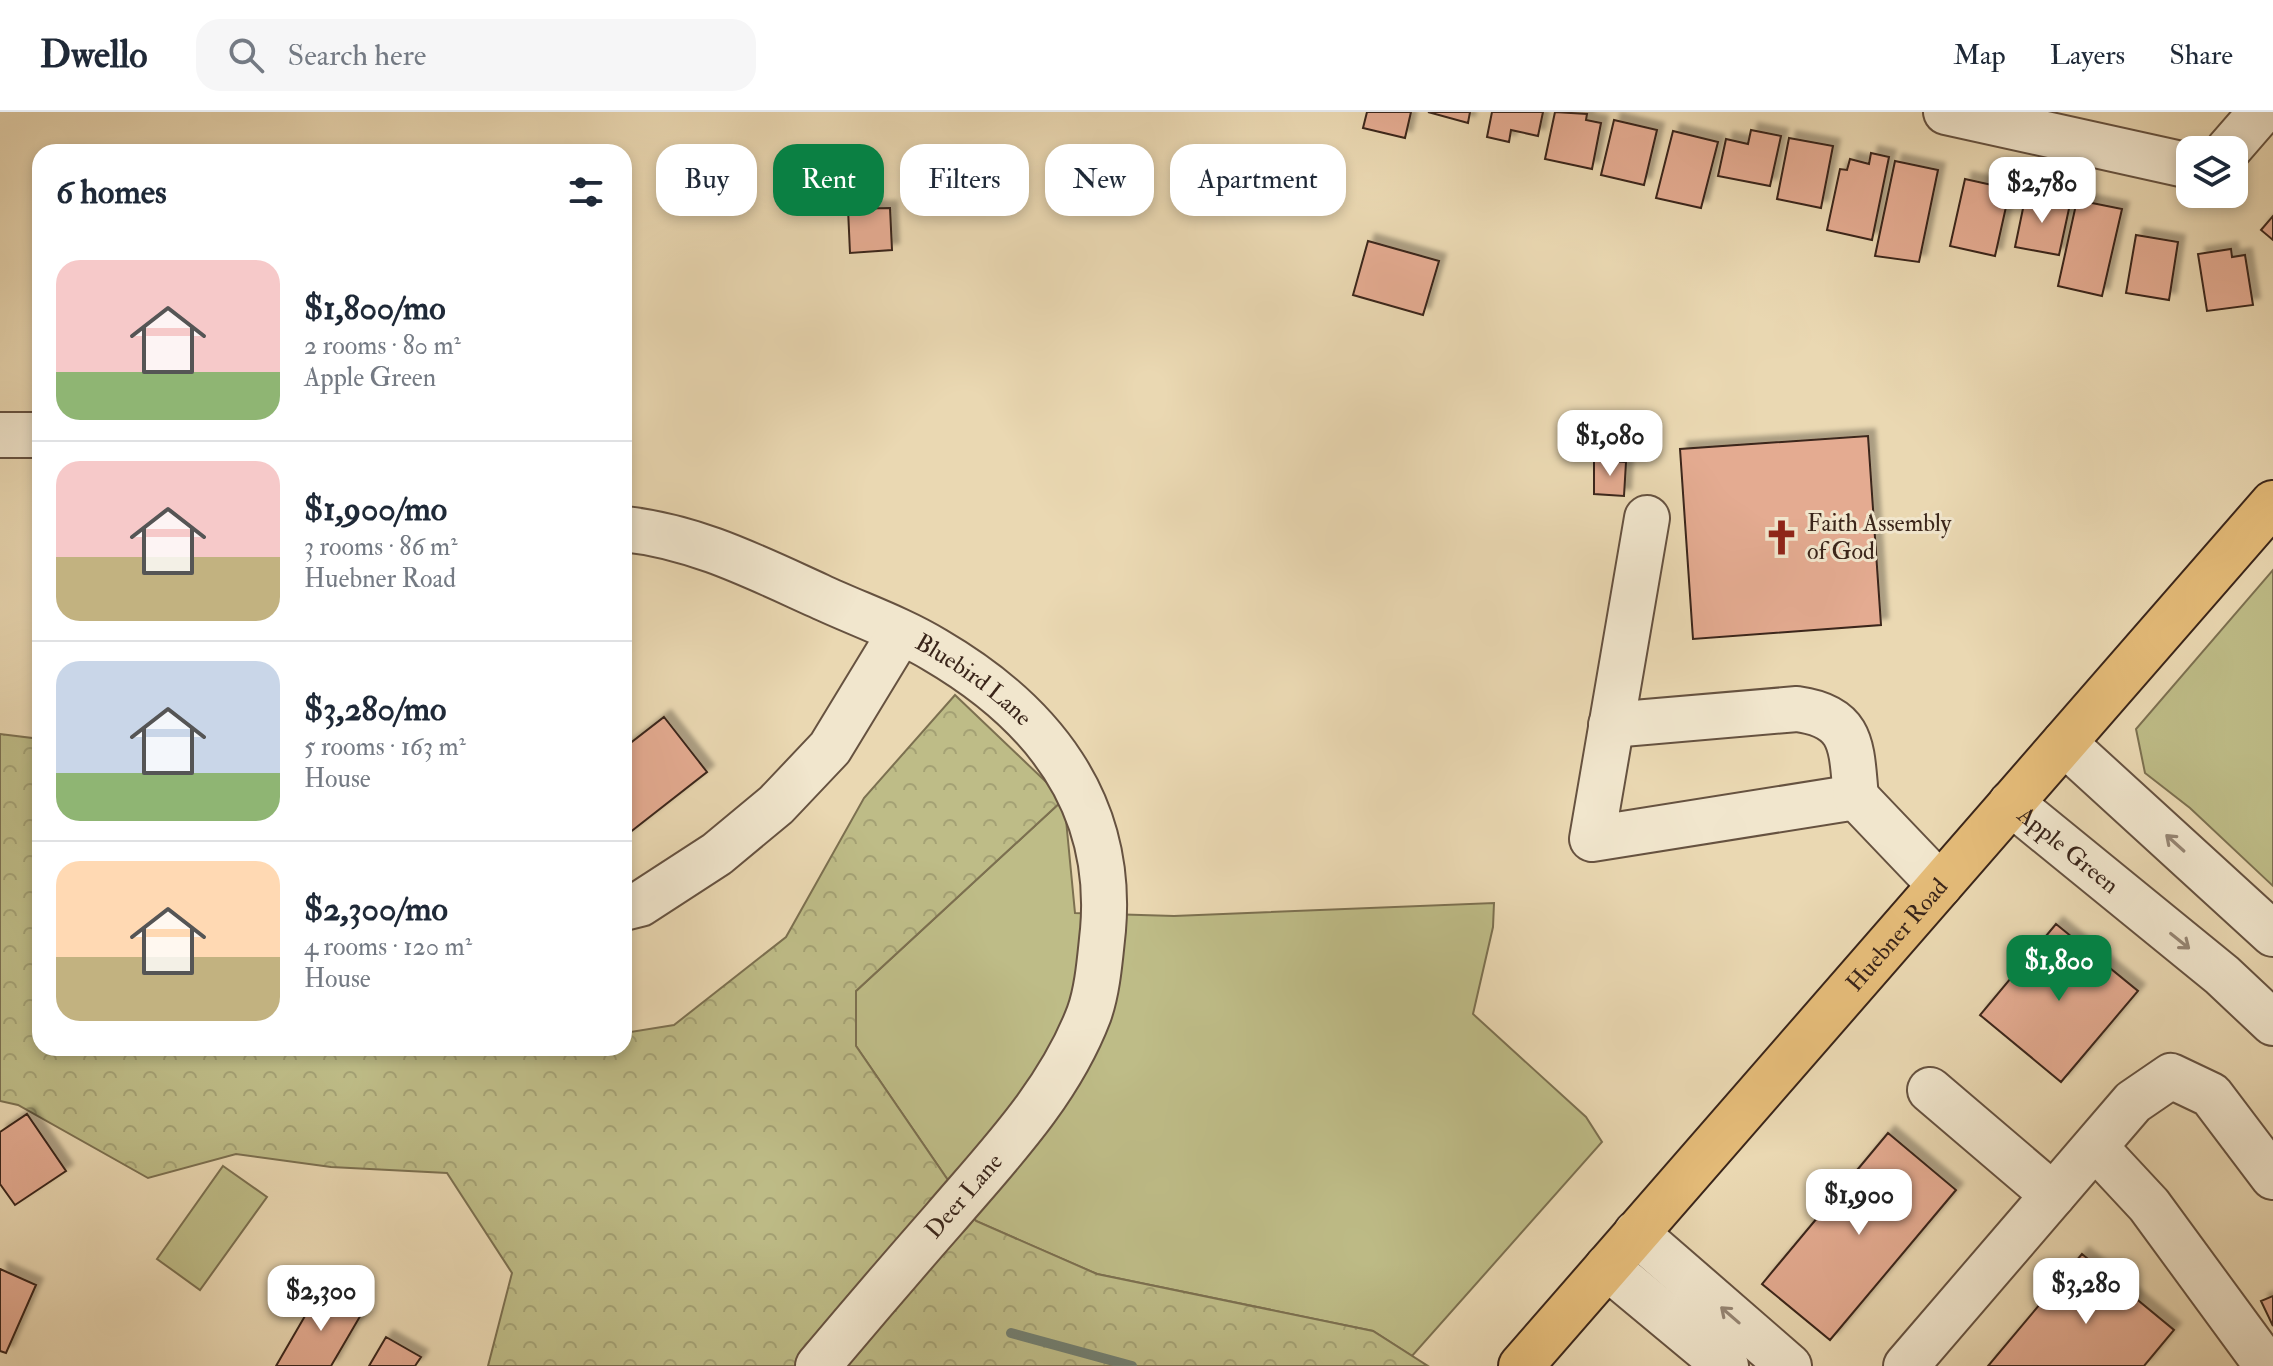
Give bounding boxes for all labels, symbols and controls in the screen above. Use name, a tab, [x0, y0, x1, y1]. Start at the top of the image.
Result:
search box	[196, 19, 756, 91]
text: Dwello	[40, 31, 148, 79]
icon: search	[224, 33, 268, 77]
text: Search here	[288, 37, 426, 74]
text: Map	[1953, 38, 2006, 73]
text: Layers	[2050, 38, 2125, 73]
text: Share	[2169, 38, 2233, 73]
map controls	[2176, 136, 2248, 208]
button: layers	[2176, 136, 2248, 208]
chip: Buy	[656, 144, 757, 216]
chip: Rent	[773, 144, 884, 216]
chip: Filters	[900, 144, 1029, 216]
chip: New	[1045, 144, 1154, 216]
chip: Apartment	[1170, 144, 1346, 216]
pin: $2,780	[1977, 157, 2107, 225]
text: $2,780	[2007, 167, 2077, 199]
icon: filters	[564, 170, 608, 214]
text: 6 homes	[56, 171, 167, 214]
text: $1,800/mo	[304, 287, 446, 330]
icon: home	[120, 292, 216, 388]
text: 2 rooms · 80 m²	[304, 330, 461, 362]
text: Apple Green	[304, 362, 436, 394]
pin: $1,080	[1545, 410, 1675, 478]
text: $1,080	[1575, 420, 1645, 452]
text: $1,900/mo	[304, 488, 447, 531]
icon: home	[120, 493, 216, 589]
place label: Faith Assembly of God	[1807, 508, 1952, 567]
church icon: Faith Assembly of God	[1762, 518, 1800, 556]
text: 3 rooms · 86 m²	[304, 531, 458, 563]
text: Huebner Road	[304, 563, 456, 595]
street label: Bluebird Lane	[910, 627, 1039, 732]
text: $3,280/mo	[304, 688, 446, 731]
icon: home	[120, 693, 216, 789]
text: 5 rooms · 163 m²	[304, 731, 466, 763]
text: House	[304, 763, 371, 795]
street label: Apple Green	[2011, 799, 2125, 900]
one-way arrow	[2165, 834, 2186, 853]
street label: Huebner Road	[1839, 872, 1955, 998]
text: $2,300/mo	[304, 888, 448, 931]
icon: home	[120, 893, 216, 989]
text: 4 rooms · 120 m²	[304, 931, 472, 963]
one-way arrow	[2169, 932, 2190, 950]
pin: $1,800	[1994, 935, 2124, 1003]
text: $1,800	[2024, 945, 2094, 977]
text: House	[304, 963, 371, 995]
street label: Deer Lane	[918, 1147, 1010, 1245]
pin: $1,900	[1794, 1169, 1924, 1237]
text: $1,900	[1824, 1179, 1894, 1211]
pin: $3,280	[2021, 1258, 2151, 1326]
pin: $2,300	[256, 1265, 386, 1333]
text: $3,280	[2051, 1268, 2121, 1300]
text: $2,300	[286, 1275, 356, 1307]
one-way arrow	[1720, 1306, 1740, 1324]

